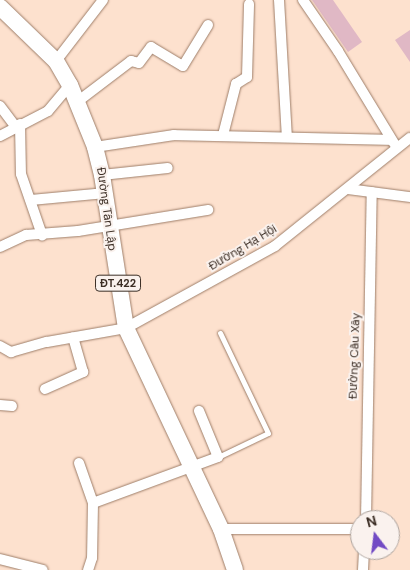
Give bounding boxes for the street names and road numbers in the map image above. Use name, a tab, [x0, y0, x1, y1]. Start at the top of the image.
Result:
street label: Đường Tân Lập	[93, 166, 119, 252]
street label: Đường Hạ Hội	[206, 222, 280, 274]
road number: ĐT.422	[94, 274, 142, 292]
street label: Đường Cầu Xây	[346, 313, 364, 399]

